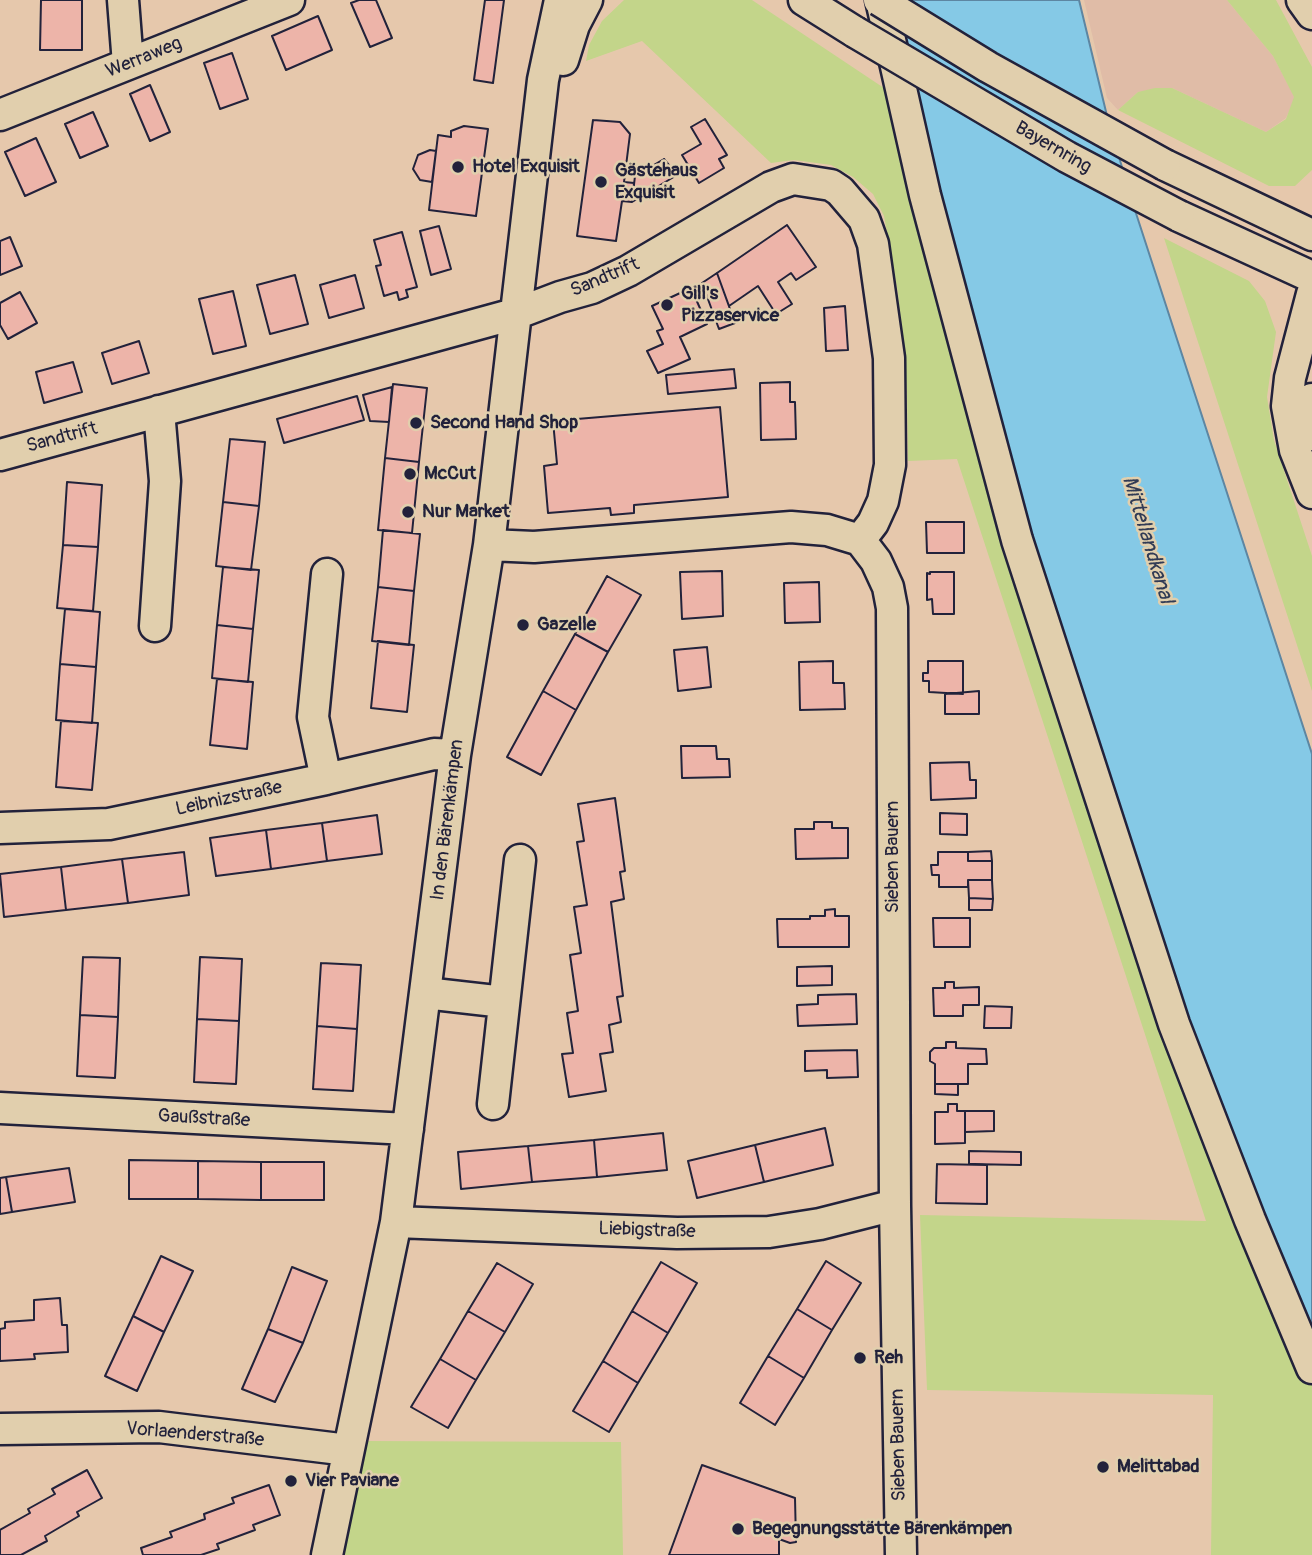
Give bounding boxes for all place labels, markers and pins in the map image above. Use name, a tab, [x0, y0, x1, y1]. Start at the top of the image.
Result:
place label: Hotel Exquisit	[472, 156, 580, 178]
marker: Hotel Exquisit	[450, 159, 466, 175]
place label: Gästehaus Exquisit	[615, 160, 698, 204]
marker: Gästehaus Exquisit	[593, 174, 609, 190]
place label: Gill's Pizzaservice	[681, 283, 779, 327]
marker: Gill's Pizzaservice	[659, 297, 675, 313]
place label: Second Hand Shop	[430, 412, 578, 434]
marker: Second Hand Shop	[408, 415, 424, 431]
place label: McCut	[424, 463, 476, 485]
marker: McCut	[402, 466, 418, 482]
place label: Nur Market	[422, 501, 510, 523]
marker: Nur Market	[400, 504, 416, 520]
place label: Gazelle	[537, 614, 596, 636]
marker: Gazelle	[515, 617, 531, 633]
place label: Reh	[874, 1347, 903, 1369]
marker: Reh	[852, 1350, 868, 1366]
place label: Melittabad	[1117, 1456, 1200, 1478]
marker: Melittabad	[1095, 1459, 1111, 1475]
place label: Vier Paviane	[305, 1470, 399, 1492]
marker: Vier Paviane	[283, 1473, 299, 1489]
place label: Begegnungsstätte Bärenkämpen	[752, 1518, 1012, 1540]
marker: Begegnungsstätte Bärenkämpen	[730, 1521, 746, 1537]

